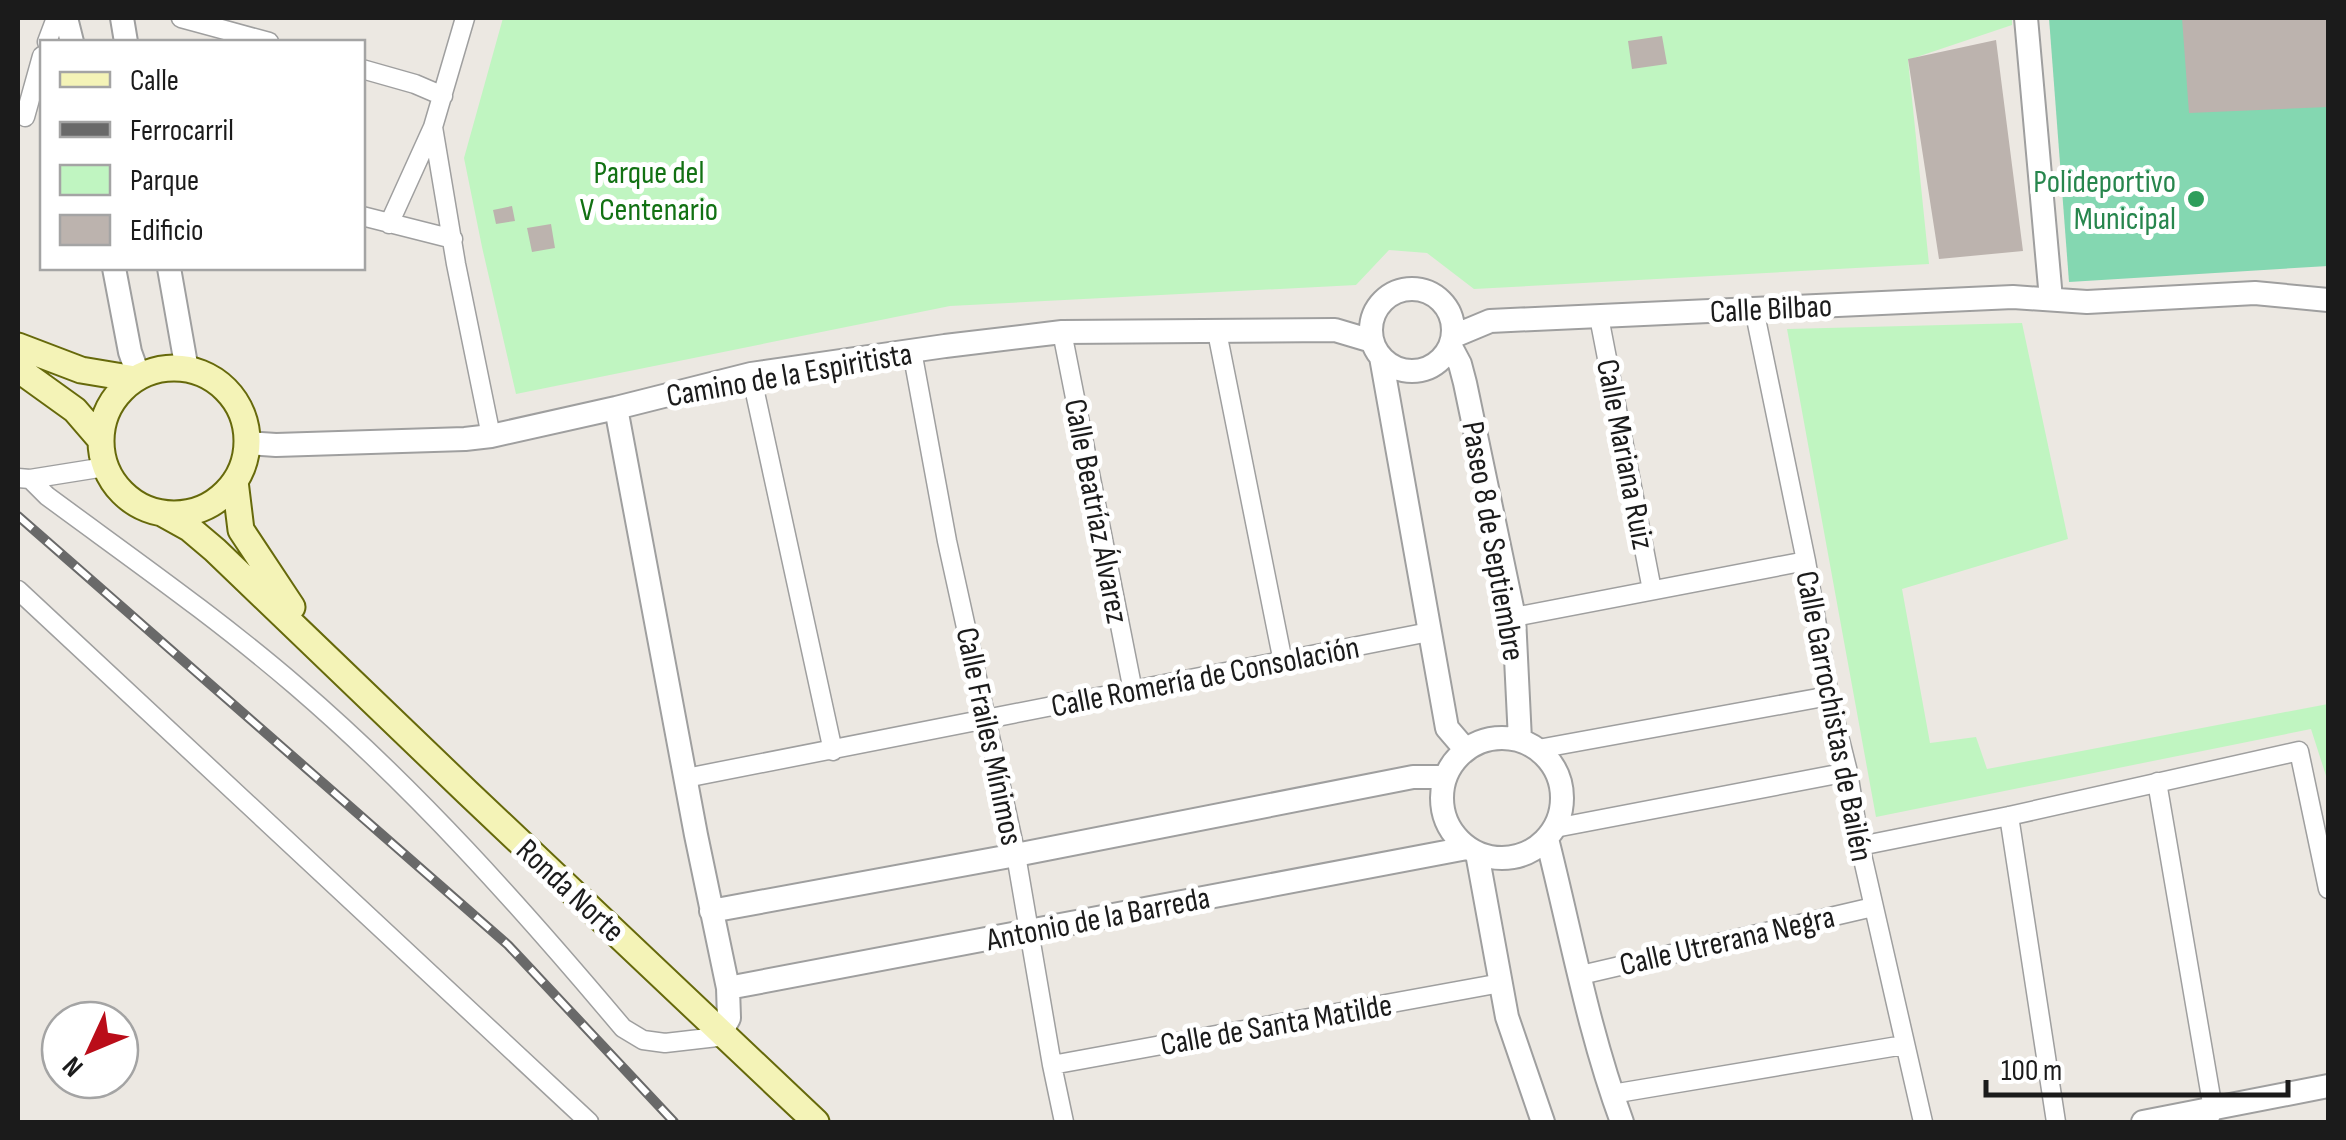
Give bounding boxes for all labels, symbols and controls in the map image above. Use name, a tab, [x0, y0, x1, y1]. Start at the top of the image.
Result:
legend	[40, 40, 365, 270]
text: Calle	[130, 63, 179, 99]
text: Ferrocarril	[130, 113, 234, 149]
park label: Parque del V Centenario	[580, 154, 718, 230]
text: Parque	[130, 163, 199, 199]
place label: Polideportivo Municipal	[2033, 163, 2176, 239]
marker: Polideportivo Municipal	[2185, 188, 2207, 210]
text: Edificio	[130, 213, 203, 249]
street label: Calle Bilbao	[1709, 287, 1833, 332]
street label: Camino de la Espiritista	[663, 335, 915, 416]
street label: Calle Mariana Ruiz	[1587, 356, 1662, 553]
street label: Calle Beatríaz Álvarez	[1055, 396, 1136, 627]
street label: Paseo 8 de Septiembre	[1452, 419, 1533, 664]
street label: Calle Garrochistas de Bailén	[1786, 568, 1881, 865]
street label: Calle Frailes Mínimos	[946, 624, 1031, 849]
street label: Calle Romería de Consolación	[1048, 628, 1363, 726]
street label: Ronda Norte	[508, 831, 632, 951]
street label: Antonio de la Barreda	[982, 879, 1213, 960]
street label: Calle Utrerana Negra	[1616, 898, 1839, 985]
street label: Calle de Santa Matilde	[1157, 986, 1395, 1065]
north arrow	[40, 1000, 140, 1100]
scale bar	[1986, 1035, 2288, 1097]
text: N	[56, 1049, 90, 1083]
text: 100 m	[2001, 1053, 2062, 1089]

